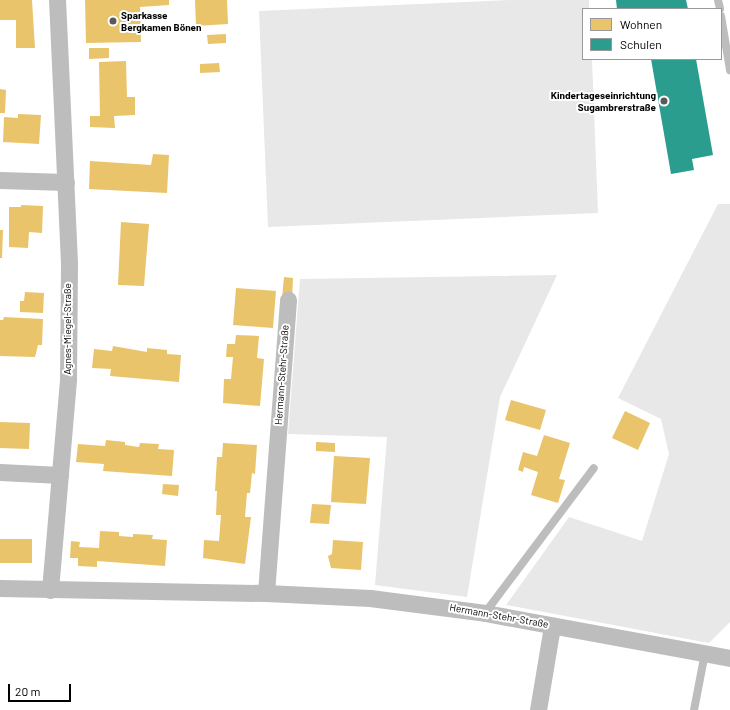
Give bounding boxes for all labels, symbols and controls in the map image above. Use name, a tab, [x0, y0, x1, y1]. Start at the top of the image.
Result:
legend	[582, 8, 722, 60]
place label: Sparkasse Bergkamen Bönen	[121, 9, 202, 32]
marker: Sparkasse Bergkamen Bönen	[108, 16, 118, 26]
text: Wohnen	[620, 17, 662, 31]
text: Schulen	[620, 37, 662, 51]
place label: Kindertageseinrichtung Sugambrerstraße	[551, 89, 656, 112]
marker: Kindertageseinrichtung Sugambrerstraße	[659, 96, 669, 106]
street label: Agnes-Miegel-Straße	[62, 283, 74, 375]
street label: Hermann-Stehr-Straße	[273, 325, 291, 425]
street label: Hermann-Stehr-Straße	[449, 601, 549, 631]
scale bar	[10, 676, 73, 702]
text: 20 m	[15, 684, 41, 698]

